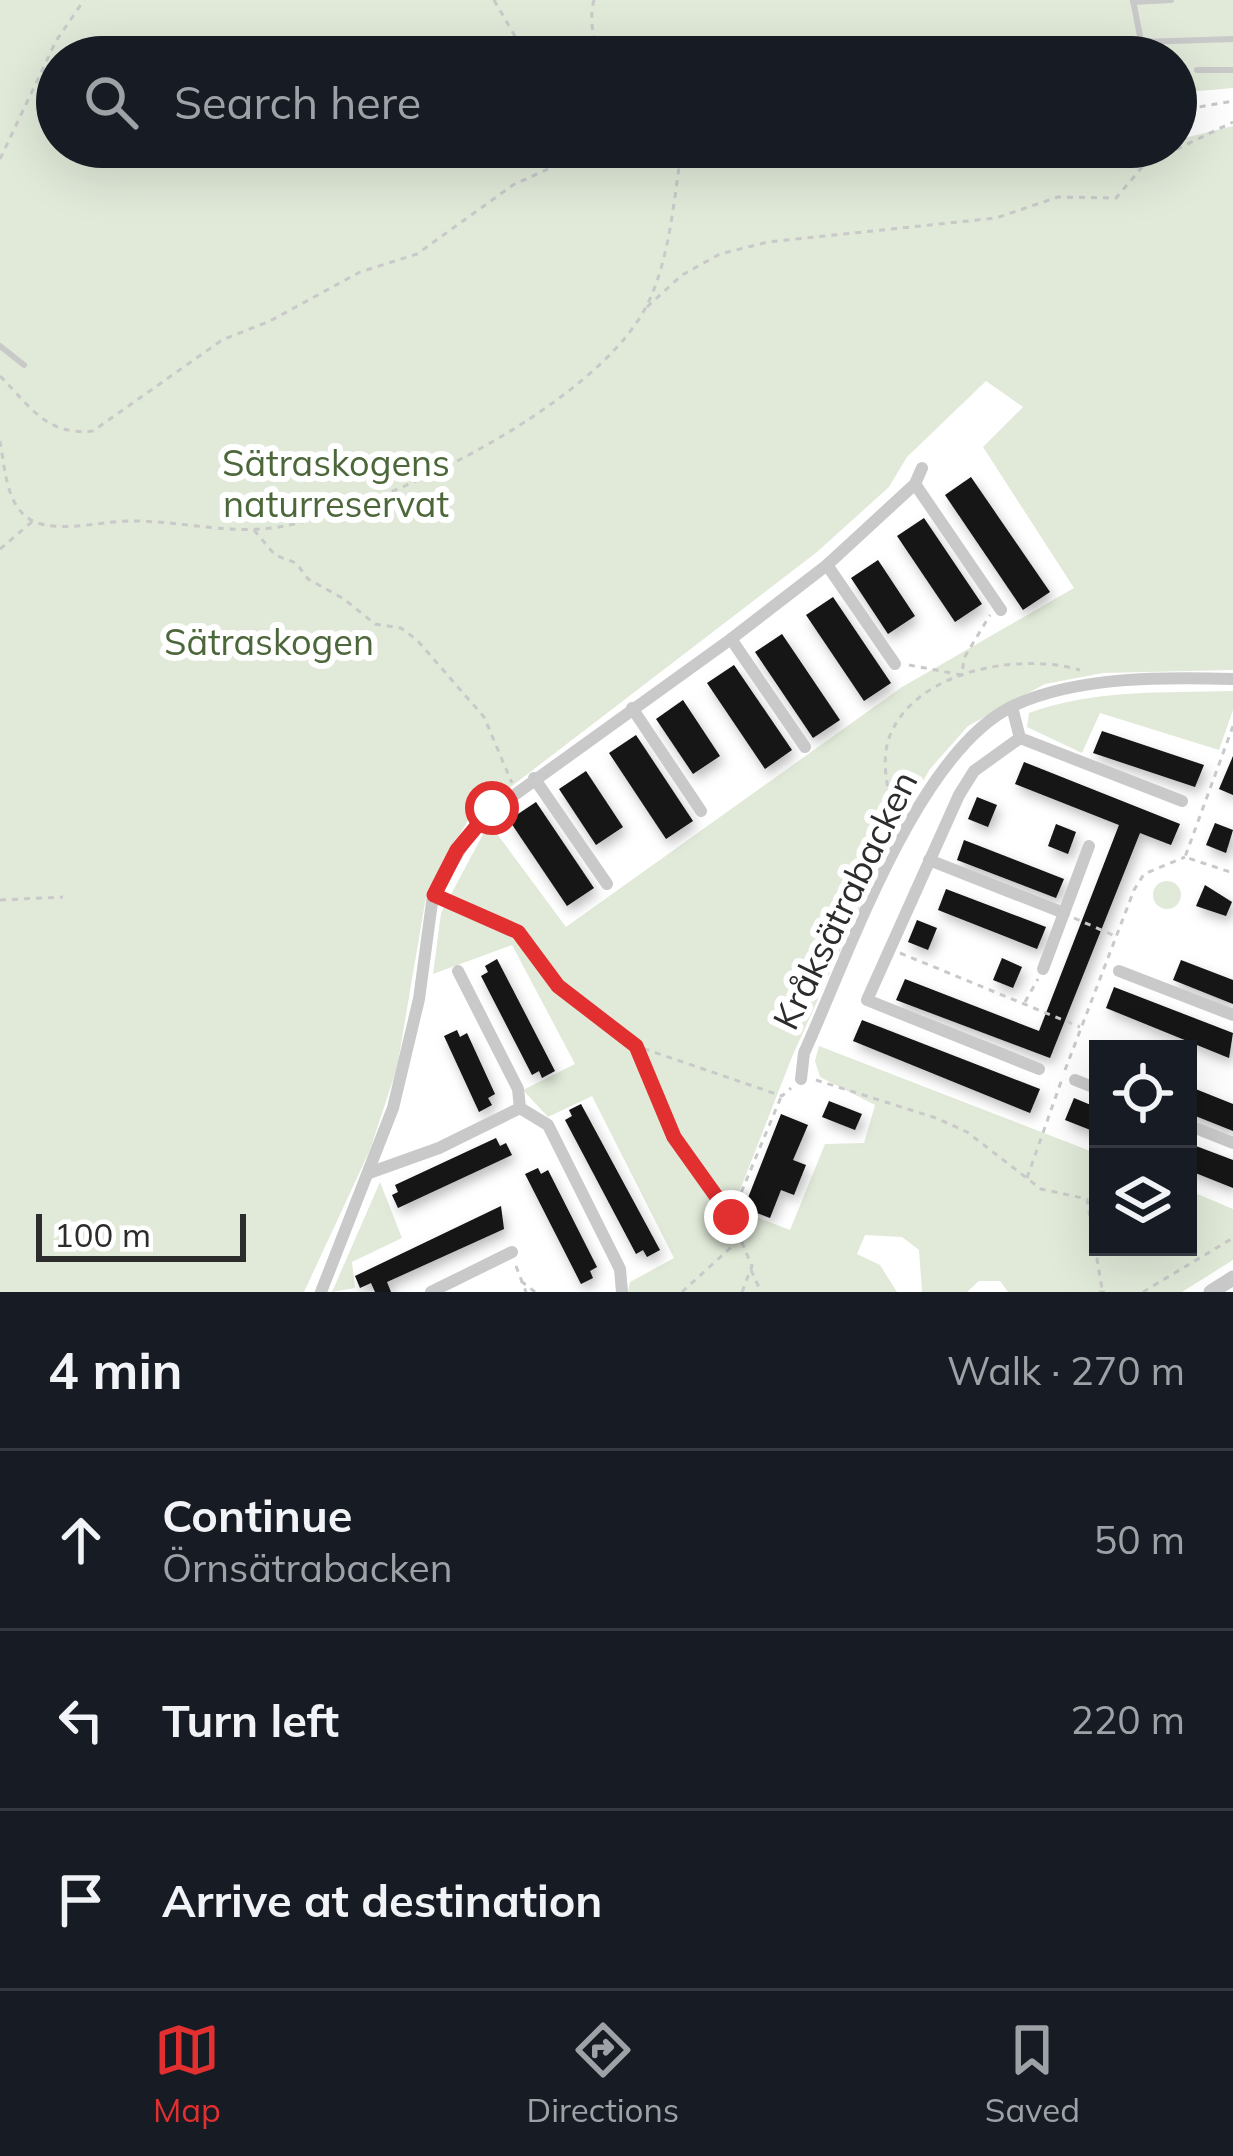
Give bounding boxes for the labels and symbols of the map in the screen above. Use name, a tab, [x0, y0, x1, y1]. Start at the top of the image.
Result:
park label: Sätraskogens naturreservat	[222, 440, 450, 526]
park label: Sätraskogen	[164, 619, 374, 664]
street label: Kråksätrabacken	[763, 763, 927, 1036]
route start	[465, 781, 519, 835]
route end	[704, 1190, 758, 1244]
scale bar	[36, 1208, 246, 1261]

